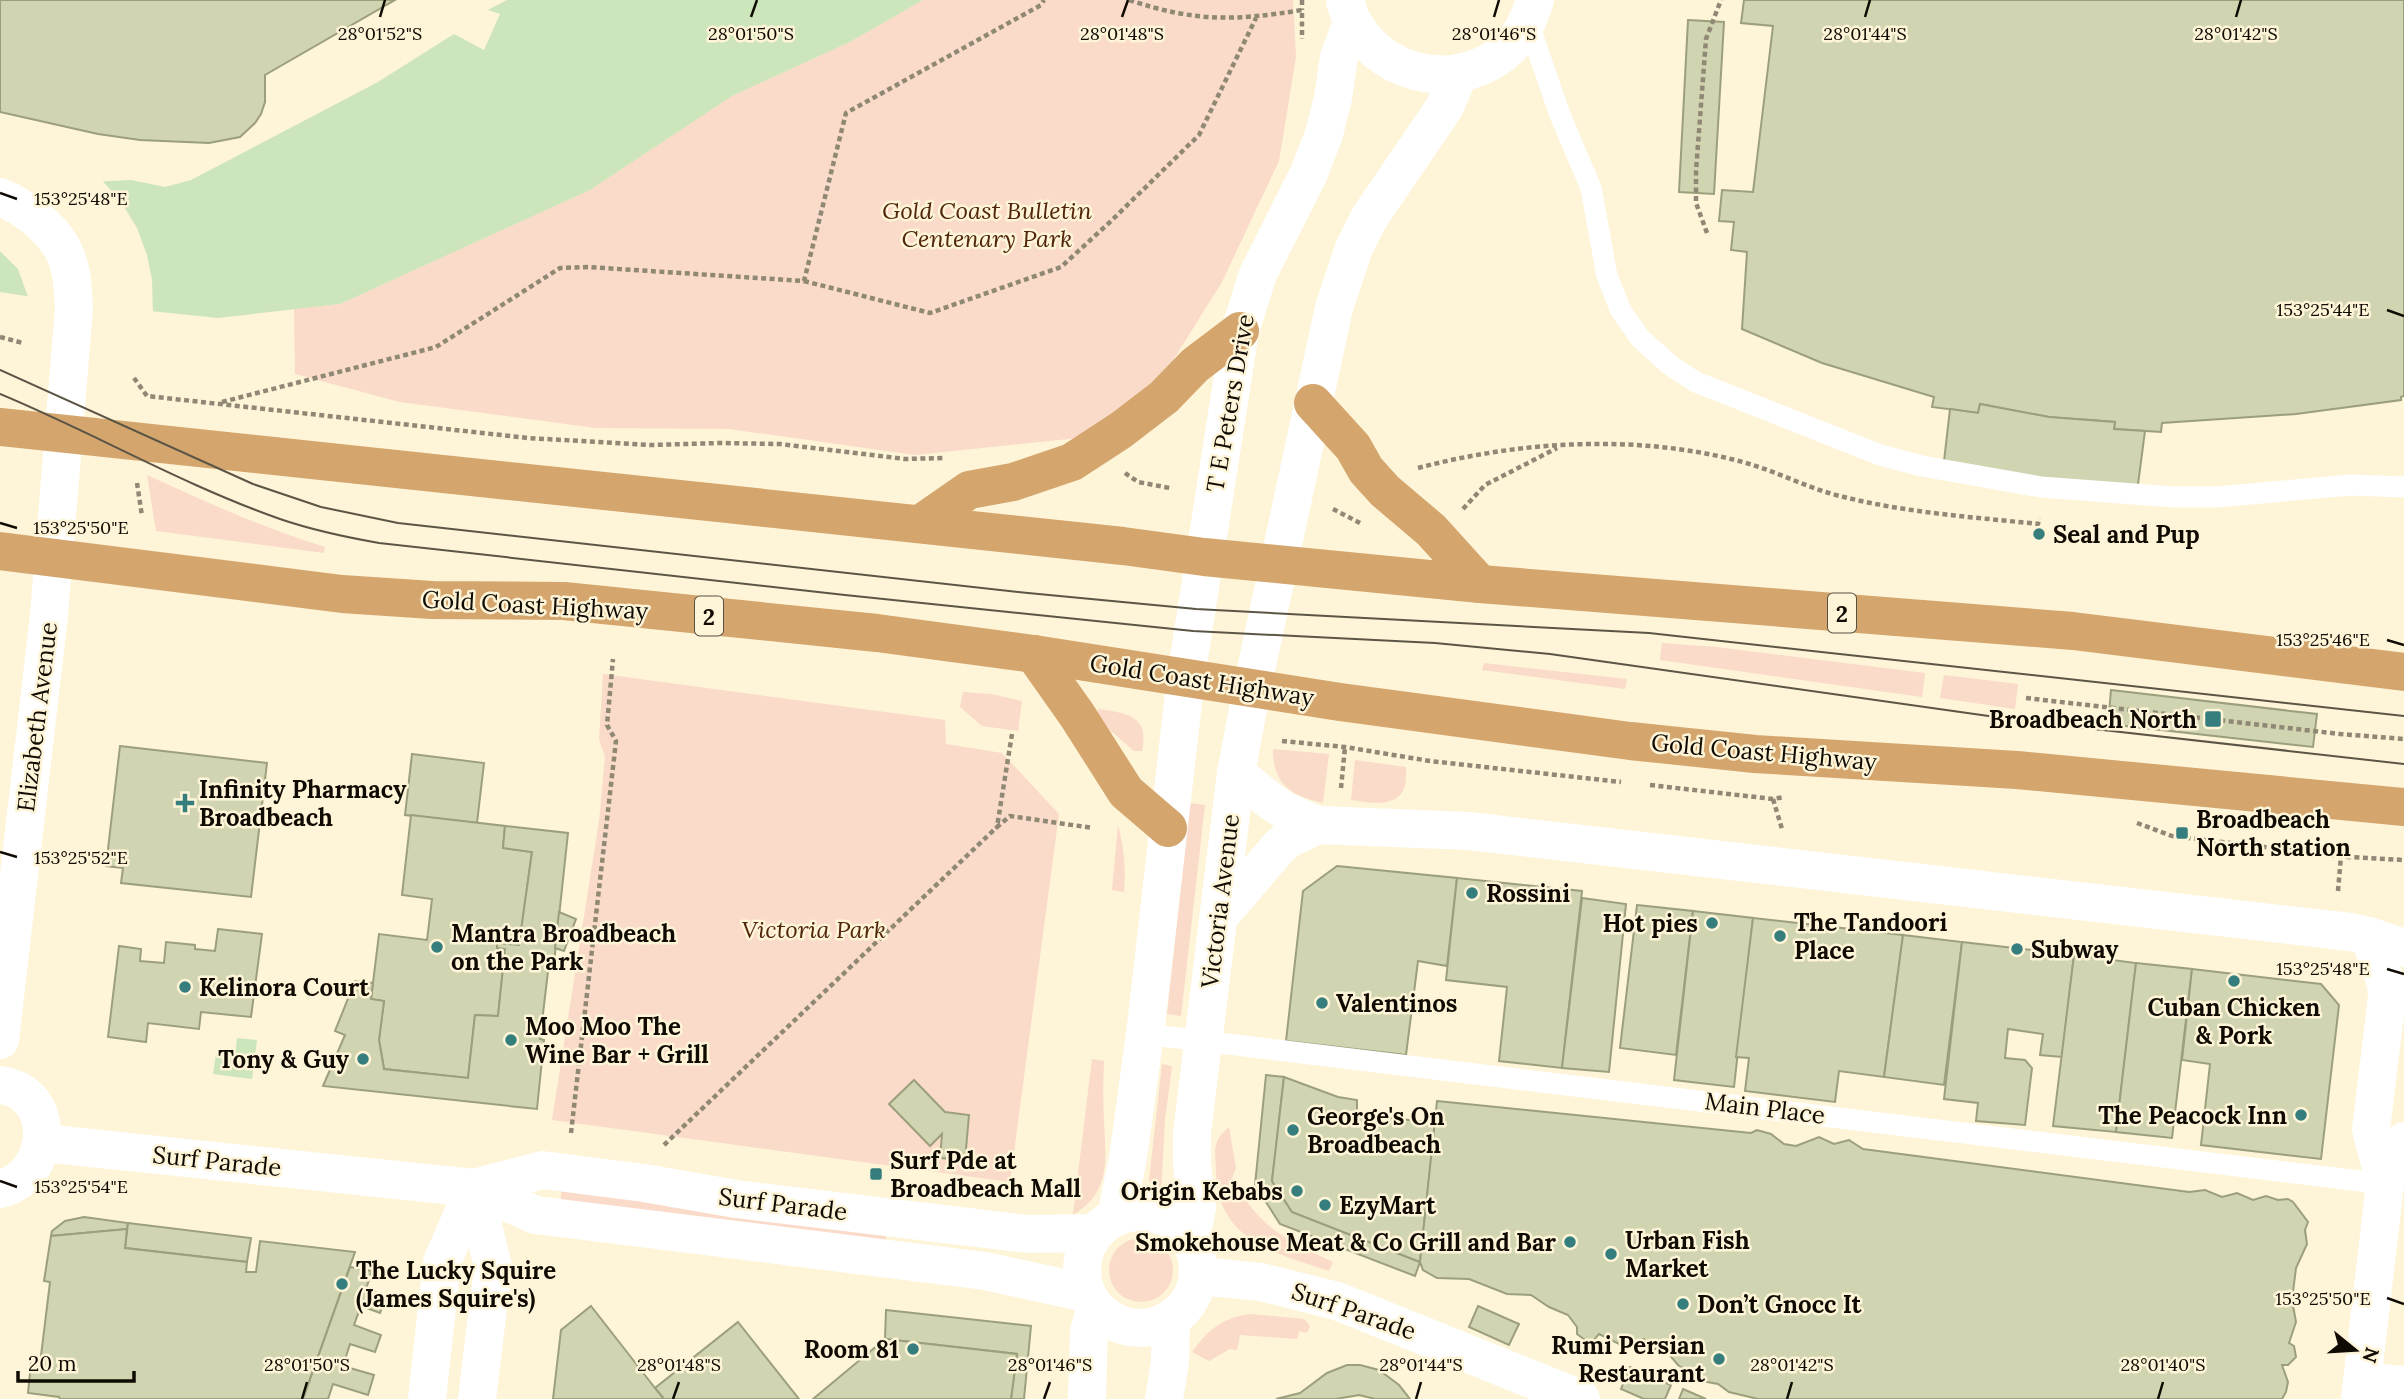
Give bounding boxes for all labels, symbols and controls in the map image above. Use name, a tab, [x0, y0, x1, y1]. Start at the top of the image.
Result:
text: 28°01'52"S	[338, 22, 422, 45]
text: 28°01'50"S	[708, 22, 794, 45]
text: 28°01'48"S	[1080, 22, 1164, 45]
text: 28°01'46"S	[1452, 22, 1536, 45]
text: 28°01'44"S	[1823, 22, 1907, 45]
text: 28°01'42"S	[2194, 22, 2278, 45]
text: 153°25'48"E	[34, 187, 128, 210]
park label: Gold Coast Bulletin Centenary Park	[882, 195, 1092, 254]
text: 153°25'44"E	[2277, 298, 2369, 321]
street label: T E Peters Drive	[1199, 312, 1261, 494]
text: 153°25'50"E	[33, 516, 129, 539]
place label: Seal and Pup	[2053, 519, 2200, 550]
marker: Seal and Pup	[2031, 526, 2047, 542]
street label: Gold Coast Highway	[421, 584, 649, 626]
road number: 2	[1828, 594, 1856, 632]
road number: 2	[695, 596, 723, 636]
street label: Elizabeth Avenue	[10, 620, 64, 814]
text: 153°25'46"E	[2276, 628, 2370, 651]
street label: Gold Coast Highway	[1088, 647, 1317, 713]
place label: Broadbeach North	[1989, 704, 2197, 735]
marker: Broadbeach North	[2203, 709, 2223, 729]
street label: Gold Coast Highway	[1650, 727, 1879, 777]
place label: Infinity Pharmacy Broadbeach	[199, 774, 407, 833]
marker: Infinity Pharmacy Broadbeach	[177, 795, 193, 811]
place label: Broadbeach North station	[2196, 804, 2351, 863]
street label: Victoria Avenue	[1194, 812, 1246, 991]
marker: Broadbeach North station	[2174, 825, 2190, 841]
text: 153°25'52"E	[34, 846, 128, 869]
place label: Rossini	[1486, 878, 1570, 909]
marker: Rossini	[1464, 885, 1480, 901]
place label: The Tandoori Place	[1794, 907, 1947, 966]
place label: Hot pies	[1603, 908, 1698, 939]
park label: Victoria Park	[742, 914, 886, 945]
marker: Hot pies	[1704, 915, 1720, 931]
place label: Mantra Broadbeach on the Park	[451, 918, 676, 977]
marker: The Tandoori Place	[1772, 928, 1788, 944]
place label: Subway	[2031, 934, 2119, 965]
marker: Mantra Broadbeach on the Park	[429, 939, 445, 955]
marker: Subway	[2009, 941, 2025, 957]
text: 153°25'48"E	[2276, 957, 2370, 980]
place label: Kelinora Court	[199, 972, 370, 1003]
marker: Cuban Chicken & Pork	[2226, 973, 2242, 989]
marker: Kelinora Court	[177, 979, 193, 995]
place label: Valentinos	[1336, 988, 1458, 1019]
place label: Cuban Chicken & Pork	[2148, 992, 2320, 1051]
marker: Valentinos	[1314, 995, 1330, 1011]
place label: Moo Moo The Wine Bar + Grill	[525, 1011, 709, 1070]
marker: Moo Moo The Wine Bar + Grill	[503, 1032, 519, 1048]
place label: Tony & Guy	[218, 1044, 350, 1075]
marker: Tony & Guy	[355, 1051, 371, 1067]
street label: Main Place	[1703, 1085, 1827, 1131]
place label: The Peacock Inn	[2098, 1100, 2287, 1131]
place label: George's On Broadbeach	[1307, 1101, 1445, 1160]
marker: The Peacock Inn	[2293, 1107, 2309, 1123]
marker: George's On Broadbeach	[1285, 1122, 1301, 1138]
street label: Surf Parade	[151, 1139, 283, 1183]
place label: Surf Pde at Broadbeach Mall	[890, 1145, 1081, 1204]
marker: Surf Pde at Broadbeach Mall	[868, 1166, 884, 1182]
text: 153°25'54"E	[34, 1175, 128, 1198]
place label: Origin Kebabs	[1121, 1176, 1283, 1207]
street label: Surf Parade	[717, 1181, 849, 1227]
marker: Origin Kebabs	[1289, 1183, 1305, 1199]
place label: EzyMart	[1339, 1190, 1437, 1221]
marker: EzyMart	[1317, 1197, 1333, 1213]
place label: Urban Fish Market	[1625, 1225, 1750, 1284]
place label: Smokehouse Meat & Co Grill and Bar	[1135, 1227, 1556, 1258]
marker: Smokehouse Meat & Co Grill and Bar	[1562, 1234, 1578, 1250]
marker: Urban Fish Market	[1603, 1246, 1619, 1262]
place label: The Lucky Squire (James Squire's)	[356, 1255, 556, 1314]
street label: Surf Parade	[1288, 1275, 1420, 1347]
marker: The Lucky Squire (James Squire's)	[334, 1276, 350, 1292]
text: 153°25'50"E	[2275, 1287, 2371, 1310]
place label: Don’t Gnocc It	[1697, 1289, 1863, 1320]
marker: Don’t Gnocc It	[1675, 1296, 1691, 1312]
north arrow	[2320, 1315, 2390, 1385]
place label: Rumi Persian Restaurant	[1551, 1330, 1706, 1389]
place label: Room 81	[804, 1334, 899, 1365]
scale bar	[18, 1340, 133, 1384]
marker: Room 81	[905, 1341, 921, 1357]
text: N	[2357, 1345, 2385, 1366]
text: 20 m	[28, 1350, 77, 1377]
marker: Rumi Persian Restaurant	[1711, 1351, 1727, 1367]
text: 28°01'50"S	[264, 1353, 350, 1376]
text: 28°01'48"S	[637, 1353, 721, 1376]
text: 28°01'46"S	[1008, 1353, 1092, 1376]
text: 28°01'44"S	[1379, 1353, 1463, 1376]
text: 28°01'42"S	[1750, 1353, 1834, 1376]
text: 28°01'40"S	[2120, 1353, 2206, 1376]

